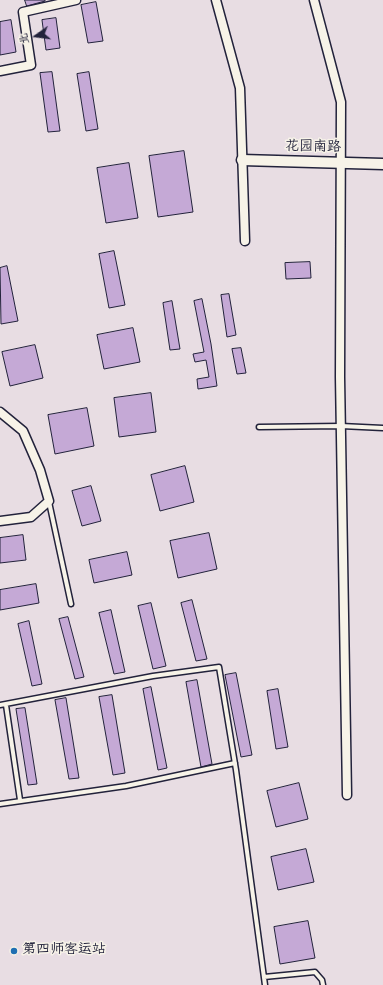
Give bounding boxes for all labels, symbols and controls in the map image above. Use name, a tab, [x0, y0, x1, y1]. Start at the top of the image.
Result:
north arrow	[16, 16, 56, 56]
text: 北	[15, 32, 33, 46]
street label: 花园南路	[285, 139, 341, 157]
place label: 第四师客运站	[22, 943, 106, 959]
marker: 第四师客运站	[9, 946, 19, 956]

